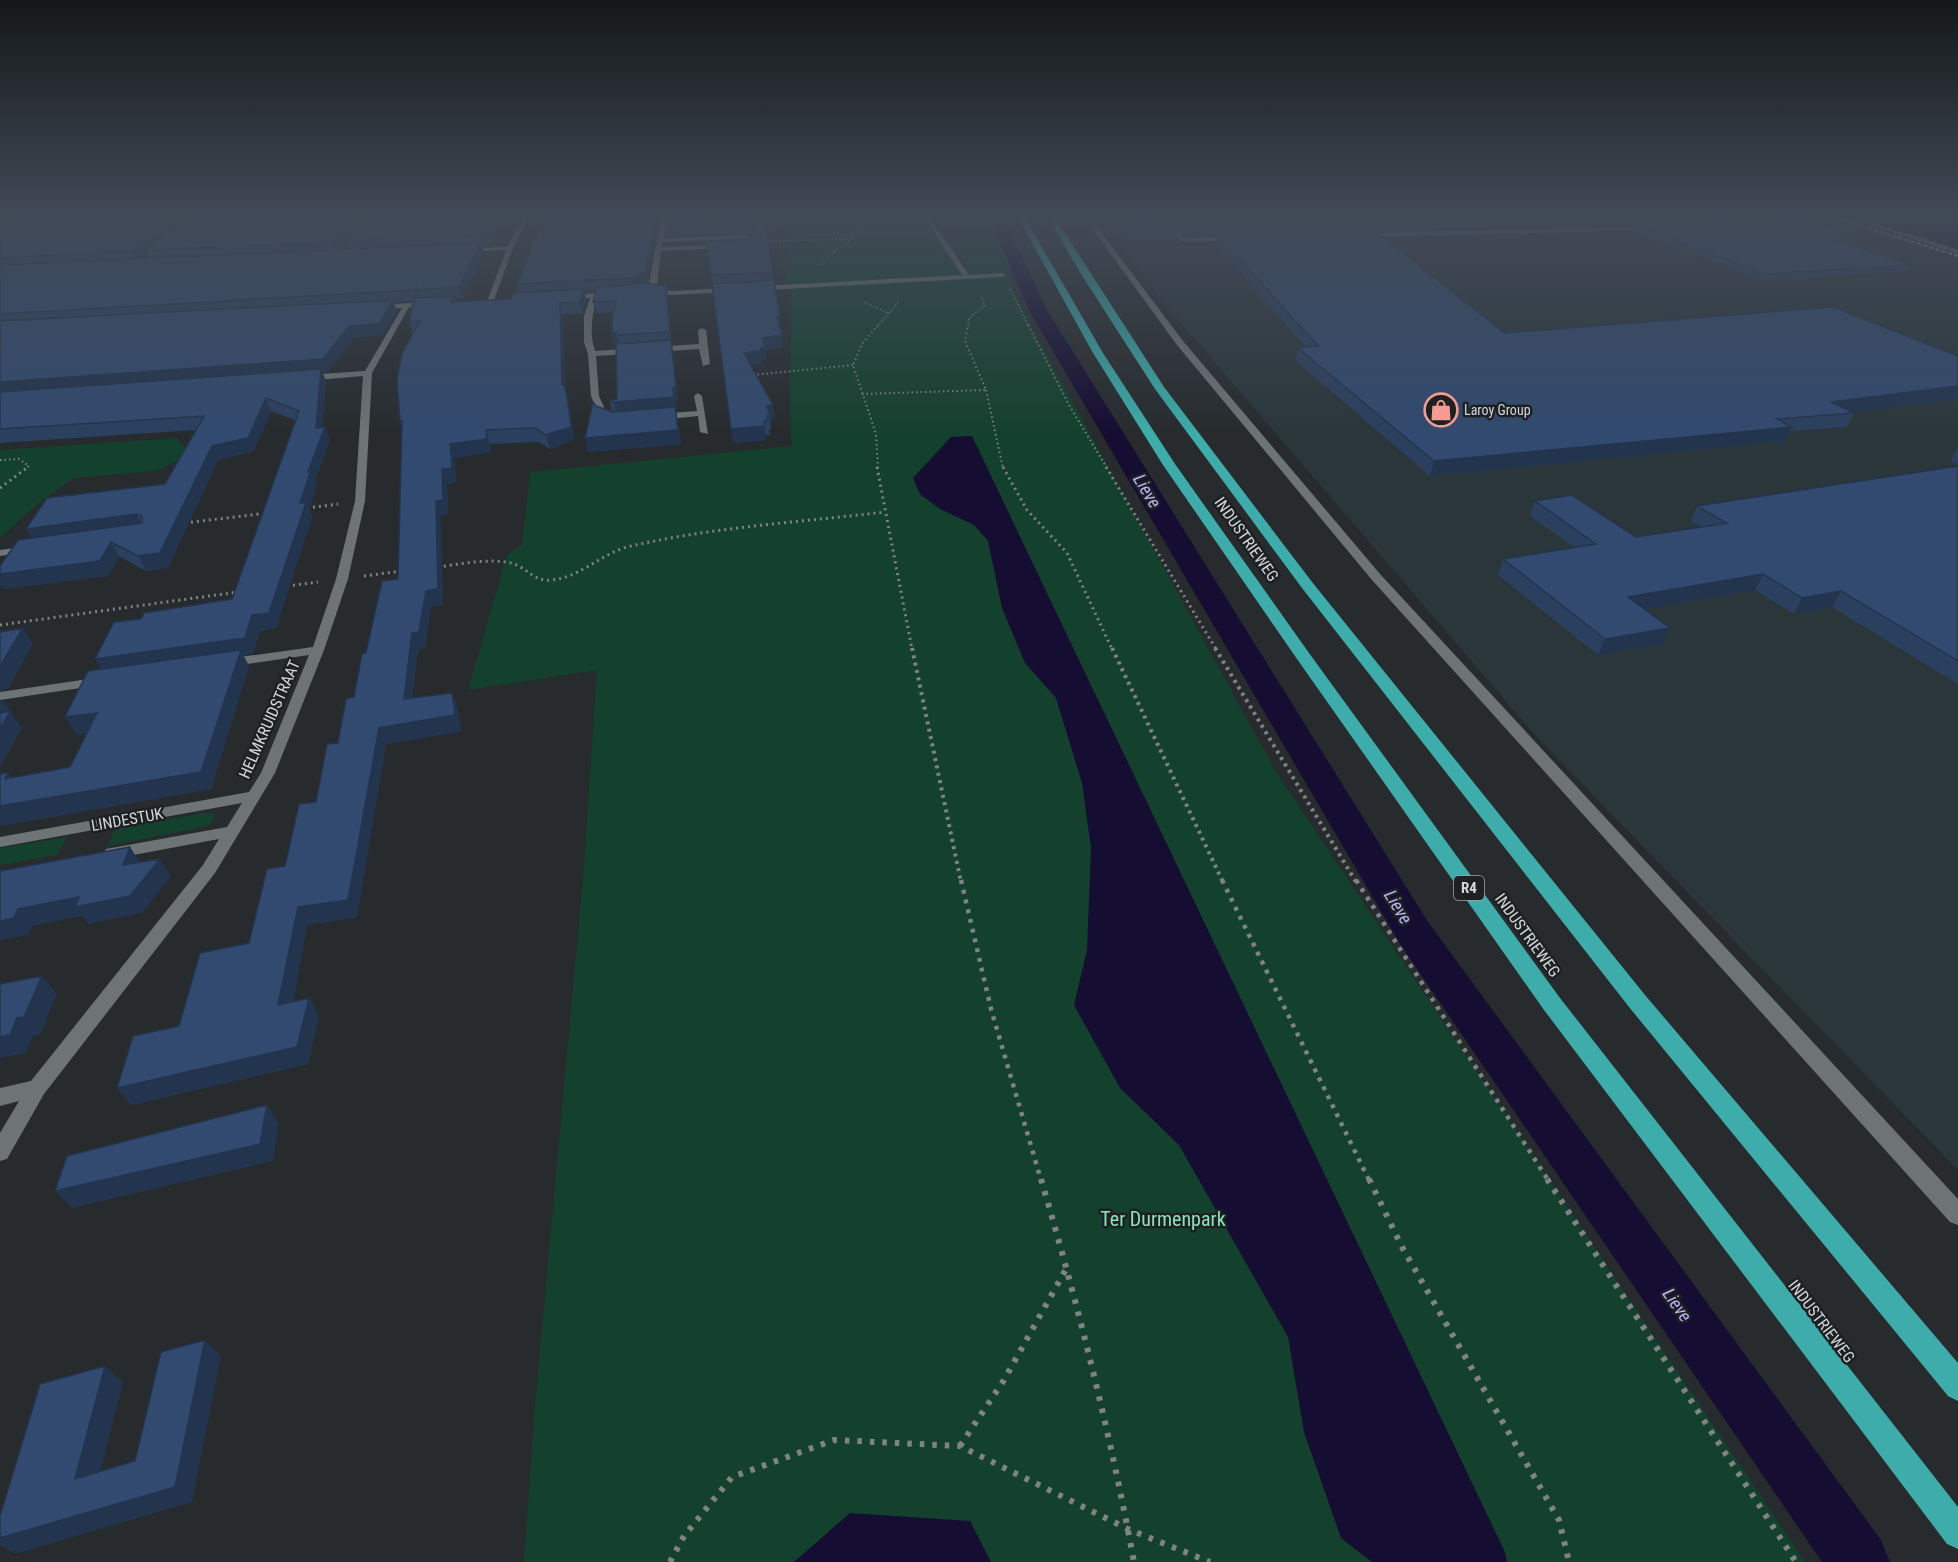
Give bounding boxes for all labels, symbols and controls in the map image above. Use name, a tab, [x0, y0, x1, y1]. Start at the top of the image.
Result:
shop icon: Laroy Group	[1423, 392, 1459, 428]
place label: Laroy Group	[1464, 402, 1531, 418]
water label: Lieve	[1129, 470, 1166, 512]
street label: INDUSTRIEWEG	[1211, 493, 1283, 585]
street label: HELMKRUIDSTRAAT	[235, 657, 304, 781]
street label: LINDESTUK	[90, 804, 165, 835]
road number: R4	[1454, 876, 1484, 900]
water label: Lieve	[1380, 886, 1417, 928]
street label: INDUSTRIEWEG	[1491, 890, 1564, 981]
park label: Ter Durmenpark	[1100, 1207, 1226, 1231]
street label: INDUSTRIEWEG	[1784, 1276, 1859, 1366]
water label: Lieve	[1659, 1284, 1696, 1325]

